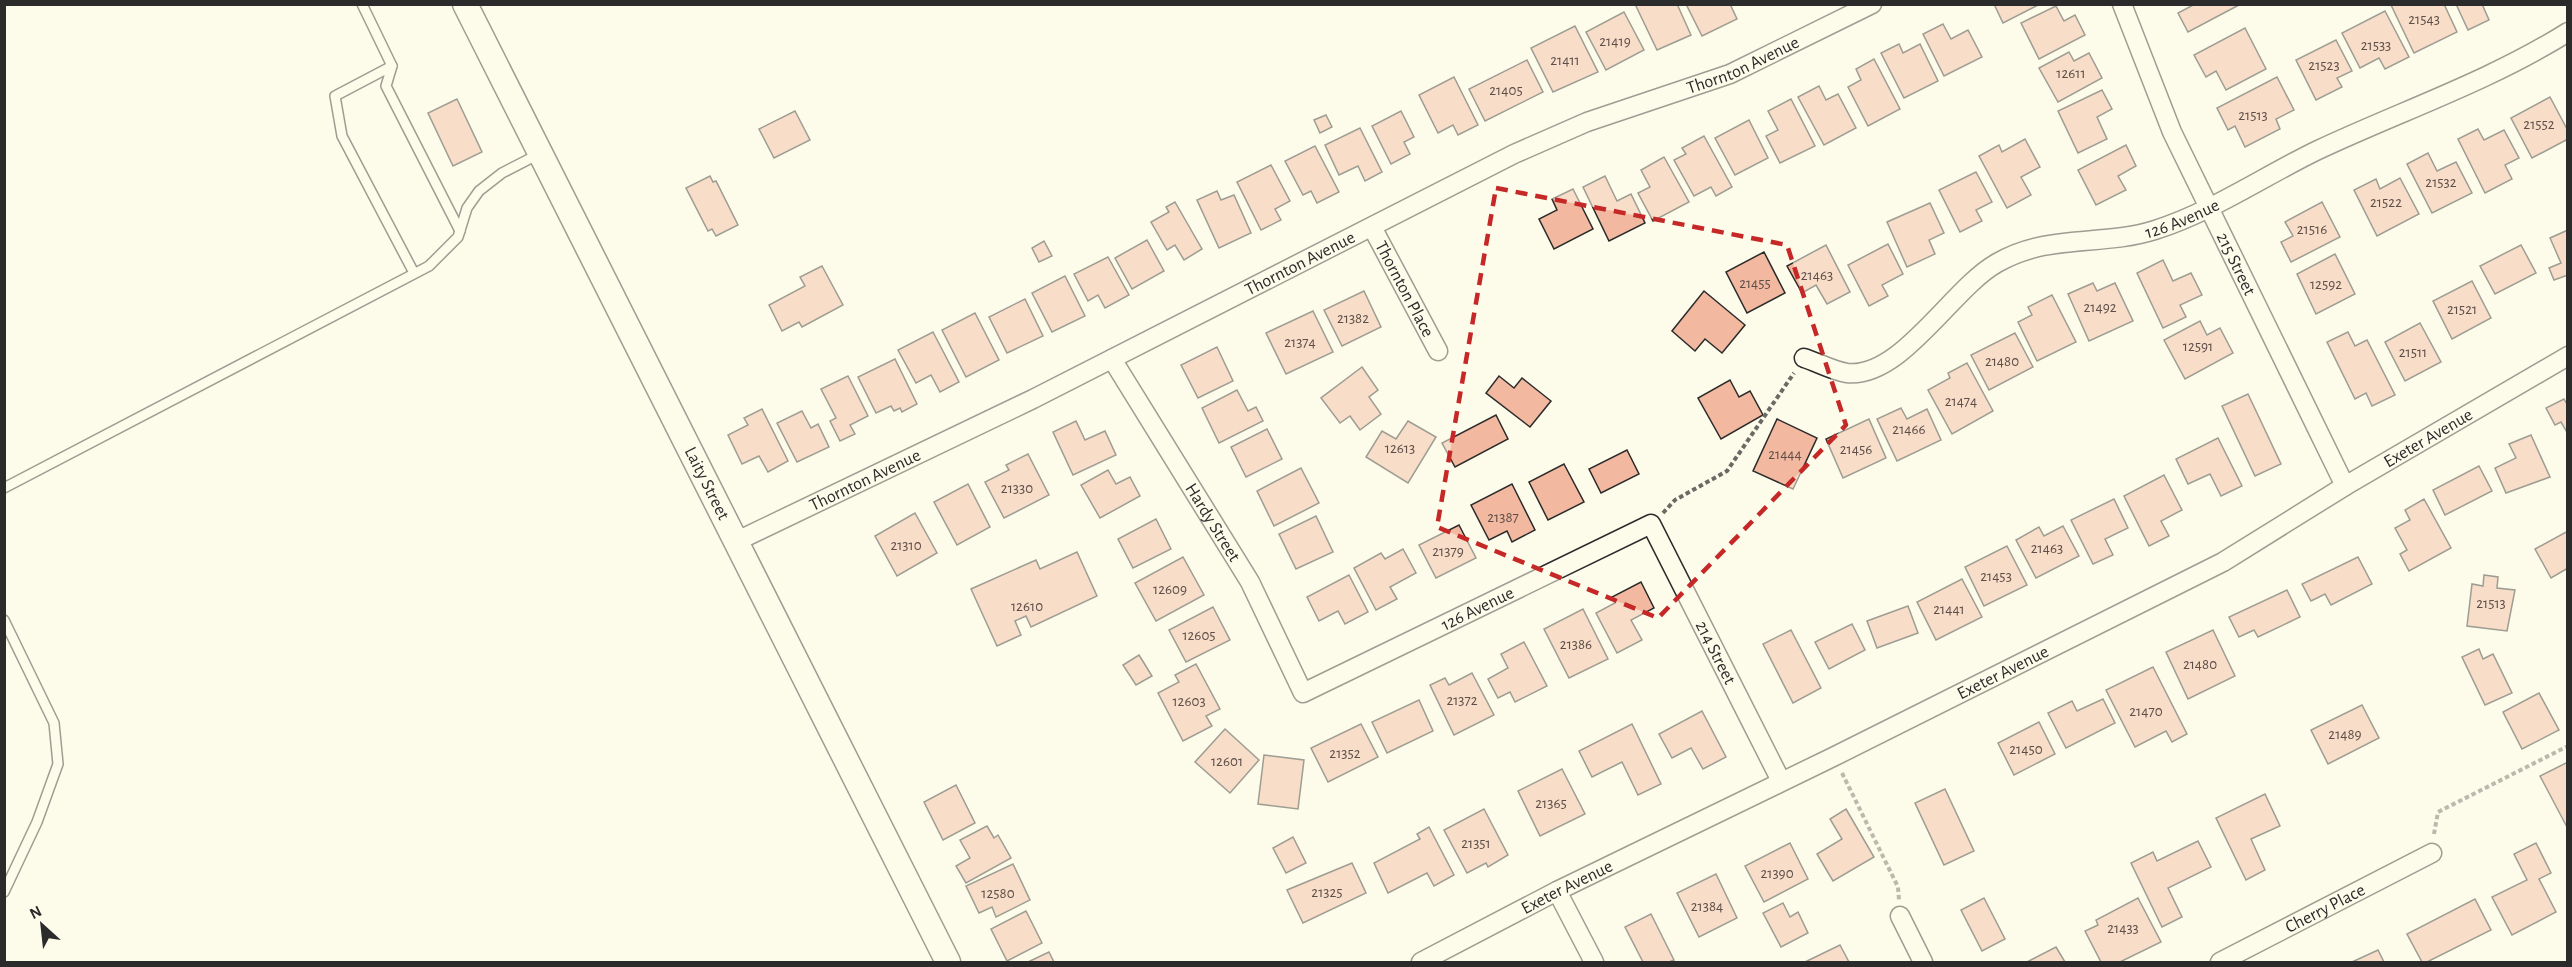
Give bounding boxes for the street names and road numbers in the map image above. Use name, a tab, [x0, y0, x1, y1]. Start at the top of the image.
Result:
street label: Thornton Avenue	[1685, 33, 1802, 98]
street label: 126 Avenue	[2143, 196, 2222, 242]
street label: Thornton Avenue	[1242, 229, 1358, 299]
street label: 215 Street	[2213, 230, 2258, 299]
street label: Thornton Place	[1371, 238, 1437, 340]
street label: Exeter Avenue	[2381, 406, 2476, 471]
street label: Laity Street	[681, 444, 732, 523]
street label: Thornton Avenue	[807, 446, 924, 515]
street label: Hardy Street	[1181, 481, 1243, 565]
street label: 126 Avenue	[1439, 584, 1517, 634]
street label: 214 Street	[1692, 618, 1739, 688]
street label: Exeter Avenue	[1955, 643, 2052, 703]
street label: Exeter Avenue	[1518, 857, 1616, 918]
street label: Cherry Place	[2283, 881, 2368, 937]

